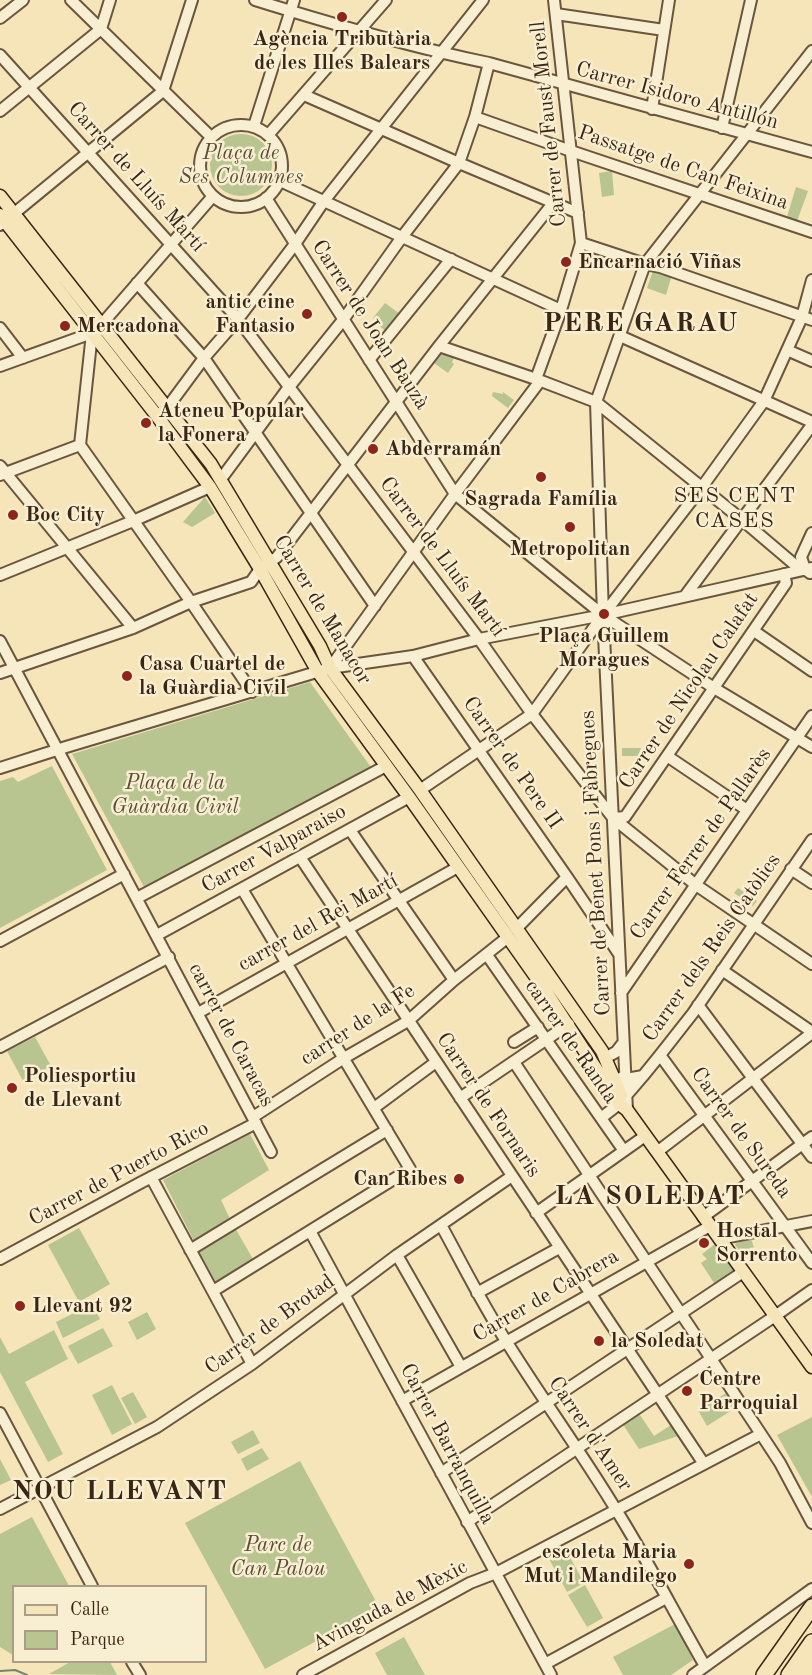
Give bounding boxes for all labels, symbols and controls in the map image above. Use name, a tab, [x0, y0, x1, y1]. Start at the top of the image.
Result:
marker: Agència Tributària de les Illes Balears	[335, 10, 349, 24]
street label: Carrer de Faust Morell	[526, 20, 572, 228]
place label: Agència Tributària de les Illes Balears	[253, 26, 431, 76]
street label: Carrer Isidoro Antillón	[573, 57, 781, 135]
street label: Carrer de Lluís Martí	[62, 97, 210, 257]
street label: Passatge de Can Feixina	[574, 120, 792, 216]
park label: Plaça de Ses Columnes	[179, 140, 303, 190]
street label: Carrer de Joan Bauzà	[306, 235, 434, 415]
place label: Encarnació Viñas	[578, 249, 741, 275]
marker: Encarnació Viñas	[559, 255, 573, 269]
place label: antic cine Fantasio	[205, 289, 295, 339]
marker: antic cine Fantasio	[300, 307, 314, 321]
district label: PERE GARAU	[543, 308, 739, 340]
place label: Mercadona	[77, 313, 179, 339]
marker: Mercadona	[58, 319, 72, 333]
place label: Ateneu Popular la Fonera	[158, 398, 304, 448]
marker: Ateneu Popular la Fonera	[139, 416, 153, 430]
place label: Abderramán	[385, 436, 501, 462]
marker: Abderramán	[366, 442, 380, 456]
marker: Sagrada Família	[534, 470, 548, 484]
street label: Carrer de Lluís Martí	[374, 472, 510, 642]
district label: SES CENT CASES	[673, 483, 797, 534]
place label: Sagrada Família	[464, 486, 618, 512]
place label: Boc City	[25, 502, 105, 528]
marker: Boc City	[6, 508, 20, 522]
marker: Metropolitan	[563, 520, 577, 534]
street label: Carrer de Manacor	[267, 531, 377, 689]
place label: Metropolitan	[510, 536, 630, 562]
street label: Carrer de Nicolau Calafat	[614, 588, 764, 794]
marker: Plaça Guillem Moragues	[597, 607, 611, 621]
place label: Plaça Guillem Moragues	[539, 623, 669, 673]
place label: Casa Cuartel de la Guàrdia Civil	[139, 651, 286, 701]
marker: Casa Cuartel de la Guàrdia Civil	[120, 669, 134, 683]
street label: Carrer de Pere II	[457, 692, 567, 834]
street label: Carrer de Benet Pons i Fàbregues	[575, 710, 617, 1016]
street label: Carrer Ferrer de Pallarès	[625, 743, 777, 945]
park label: Plaça de la Guàrdia Civil	[111, 770, 239, 820]
street label: Carrer Valparaiso	[197, 799, 351, 899]
street label: Carrer dels Reis Catòlics	[637, 849, 787, 1047]
street label: carrer del Rei Martí	[234, 869, 402, 977]
street label: carrer de Caracas	[182, 959, 280, 1111]
street label: carrer de Randa	[519, 975, 623, 1109]
street label: carrer de la Fe	[296, 979, 420, 1071]
street label: Carrer de Fornaris	[430, 1028, 546, 1182]
street label: Carrer de Sureda	[685, 1062, 797, 1204]
place label: Poliesportiu de Llevant	[24, 1063, 136, 1113]
marker: Poliesportiu de Llevant	[5, 1081, 19, 1095]
street label: Carrer de Puerto Rico	[25, 1116, 213, 1232]
place label: Can Ribes	[353, 1166, 447, 1192]
marker: Can Ribes	[452, 1172, 466, 1186]
district label: LA SOLEDAT	[555, 1181, 745, 1213]
place label: Hostal Sorrento	[716, 1218, 798, 1268]
marker: Hostal Sorrento	[697, 1236, 711, 1250]
street label: Carrer de Cabrera	[468, 1244, 624, 1348]
street label: Carrer de Brotad	[200, 1269, 340, 1381]
place label: Llevant 92	[32, 1293, 133, 1319]
marker: Llevant 92	[13, 1299, 27, 1313]
place label: la Soledat	[611, 1328, 704, 1354]
marker: la Soledat	[592, 1334, 606, 1348]
street label: Carrer Barranquilla	[394, 1359, 500, 1529]
place label: Centre Parroquial	[699, 1366, 798, 1416]
street label: Carrer d'Amer	[542, 1372, 638, 1496]
marker: Centre Parroquial	[680, 1384, 694, 1398]
district label: NOU LLEVANT	[12, 1476, 228, 1508]
park label: Parc de Can Palou	[230, 1532, 326, 1582]
place label: escoleta Maria Mut i Mandilego	[524, 1539, 677, 1589]
street label: Avinguda de Mèxic	[308, 1554, 472, 1658]
marker: escoleta Maria Mut i Mandilego	[682, 1557, 696, 1571]
legend	[12, 1585, 207, 1663]
text: Calle	[70, 1601, 109, 1619]
text: Parque	[70, 1631, 125, 1649]

